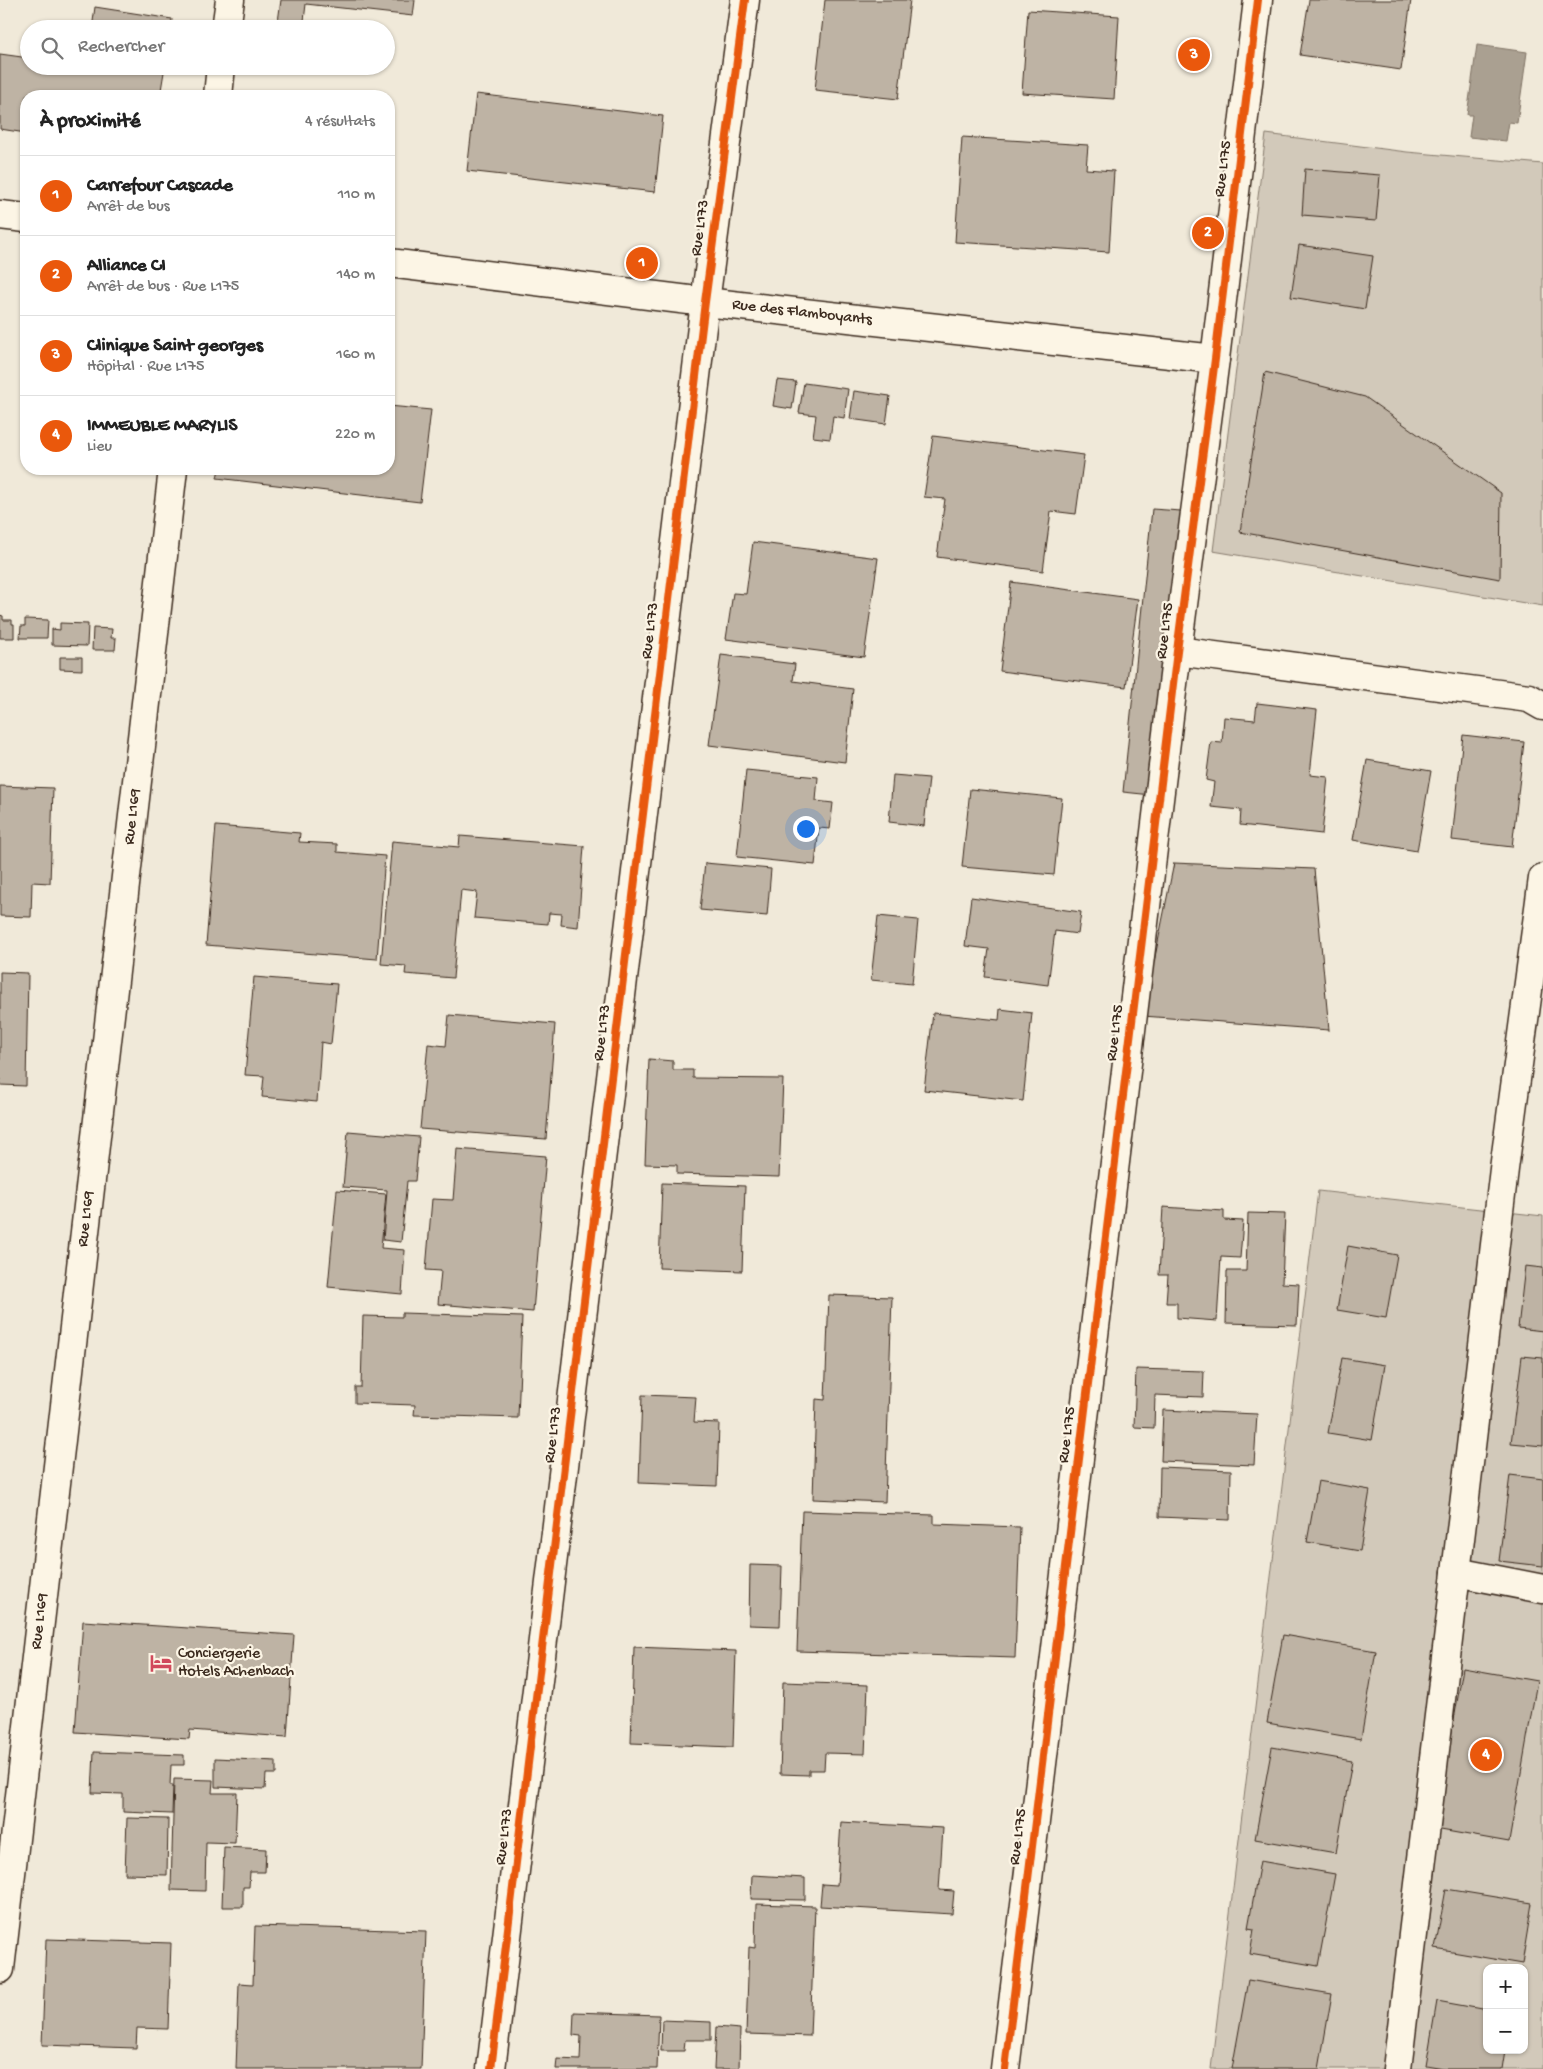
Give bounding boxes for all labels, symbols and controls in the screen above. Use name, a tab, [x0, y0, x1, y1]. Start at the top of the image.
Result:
search box	[20, 20, 395, 75]
icon: search	[38, 34, 66, 62]
text: Rechercher	[78, 36, 164, 59]
pin: 3	[1178, 36, 1210, 74]
text: À proximité	[40, 110, 141, 135]
text: 4 résultats	[305, 113, 375, 132]
street label: Rue L175	[1211, 140, 1237, 198]
text: Carrefour Cascade	[87, 175, 233, 198]
text: 1	[53, 186, 59, 205]
text: 110 m	[338, 186, 375, 205]
text: Arrêt de bus	[87, 198, 170, 217]
street label: Rue L173	[688, 199, 714, 257]
pin: 2	[1192, 214, 1224, 252]
pin: 1	[626, 244, 658, 282]
text: Alliance CI	[87, 255, 166, 278]
text: 2	[52, 266, 60, 285]
text: 140 m	[337, 266, 375, 285]
text: Arrêt de bus · Rue L175	[87, 278, 239, 297]
street label: Rue des Flamboyants	[731, 296, 874, 330]
text: Clinique Saint georges	[87, 335, 263, 358]
text: 3	[52, 346, 60, 365]
text: 160 m	[336, 346, 375, 365]
text: Hôpital · Rue L175	[87, 358, 204, 377]
text: IMMEUBLE MARYLIS	[87, 415, 237, 438]
text: 4	[52, 426, 60, 445]
text: 220 m	[335, 426, 375, 445]
text: Lieu	[87, 438, 112, 457]
street label: Rue L173	[638, 602, 664, 660]
street label: Rue L175	[1153, 602, 1179, 660]
street label: Rue L169	[120, 788, 146, 846]
your location	[793, 816, 819, 842]
street label: Rue L173	[590, 1004, 616, 1062]
street label: Rue L175	[1103, 1004, 1129, 1062]
street label: Rue L169	[74, 1190, 99, 1248]
street label: Rue L173	[541, 1406, 567, 1464]
street label: Rue L175	[1055, 1406, 1081, 1464]
street label: Rue L169	[27, 1592, 53, 1650]
place label: Conciergerie Hotels Achenbach	[178, 1645, 295, 1682]
hotel icon: Conciergerie Hotels Achenbach	[148, 1650, 174, 1676]
pin: 4	[1470, 1736, 1502, 1774]
street label: Rue L173	[492, 1808, 518, 1866]
street label: Rue L175	[1006, 1808, 1032, 1866]
map controls	[1483, 1964, 1528, 2054]
button: +	[1483, 1964, 1528, 2009]
button: −	[1483, 2009, 1528, 2054]

